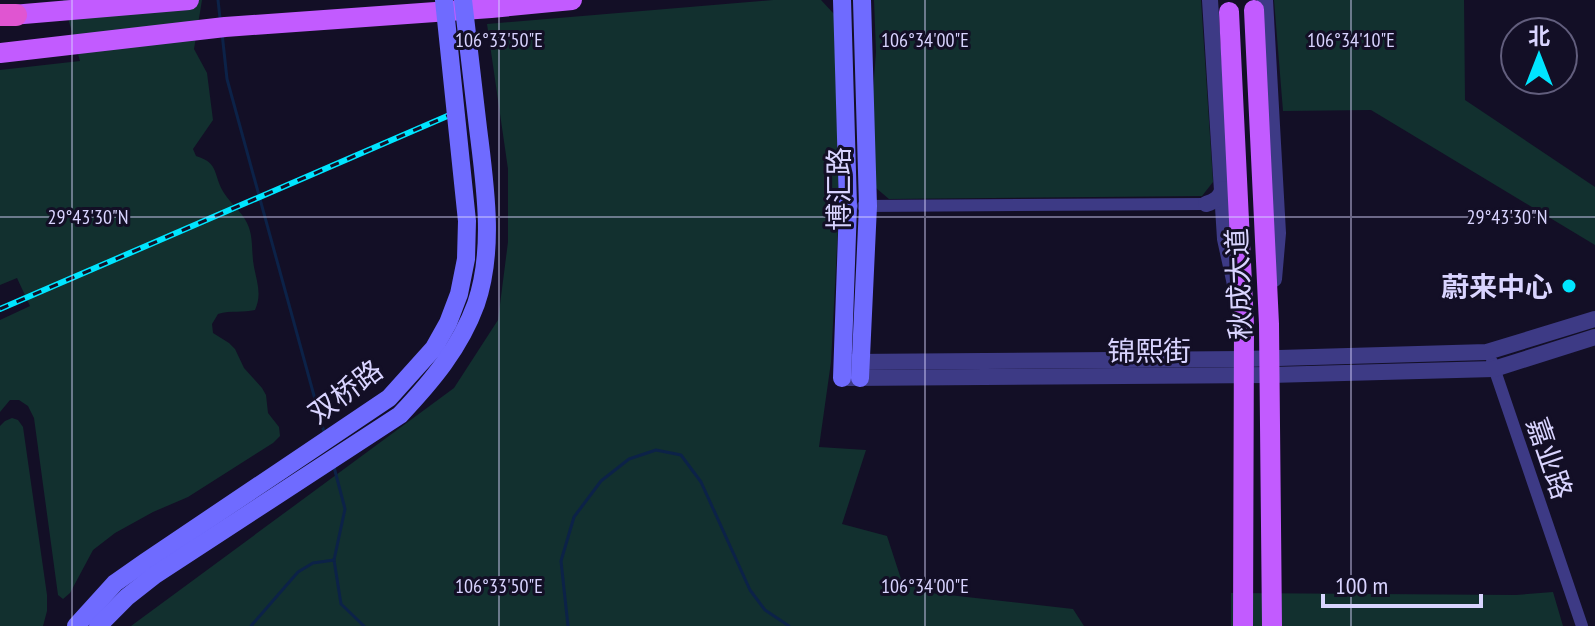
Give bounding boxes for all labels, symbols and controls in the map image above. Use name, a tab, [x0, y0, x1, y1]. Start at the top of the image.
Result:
north arrow	[1499, 16, 1579, 96]
text: 北	[1528, 22, 1550, 50]
text: 106°33'50"E	[455, 27, 543, 53]
text: 106°34'00"E	[881, 27, 969, 53]
text: 106°34'10"E	[1307, 27, 1395, 53]
street label: 博汇路	[820, 147, 857, 231]
text: 29°43'30"N	[48, 204, 128, 230]
text: 29°43'30"N	[1467, 204, 1547, 230]
street label: 秋成大道	[1218, 227, 1258, 341]
place label: 蔚来中心	[1441, 268, 1553, 305]
marker: 蔚来中心	[1560, 277, 1578, 295]
street label: 锦熙街	[1107, 332, 1191, 369]
street label: 双桥路	[300, 351, 390, 431]
street label: 嘉业路	[1519, 412, 1581, 504]
scale bar	[1323, 558, 1481, 608]
text: 100 m	[1335, 570, 1388, 601]
text: 106°33'50"E	[455, 573, 543, 599]
text: 106°34'00"E	[881, 573, 969, 599]

